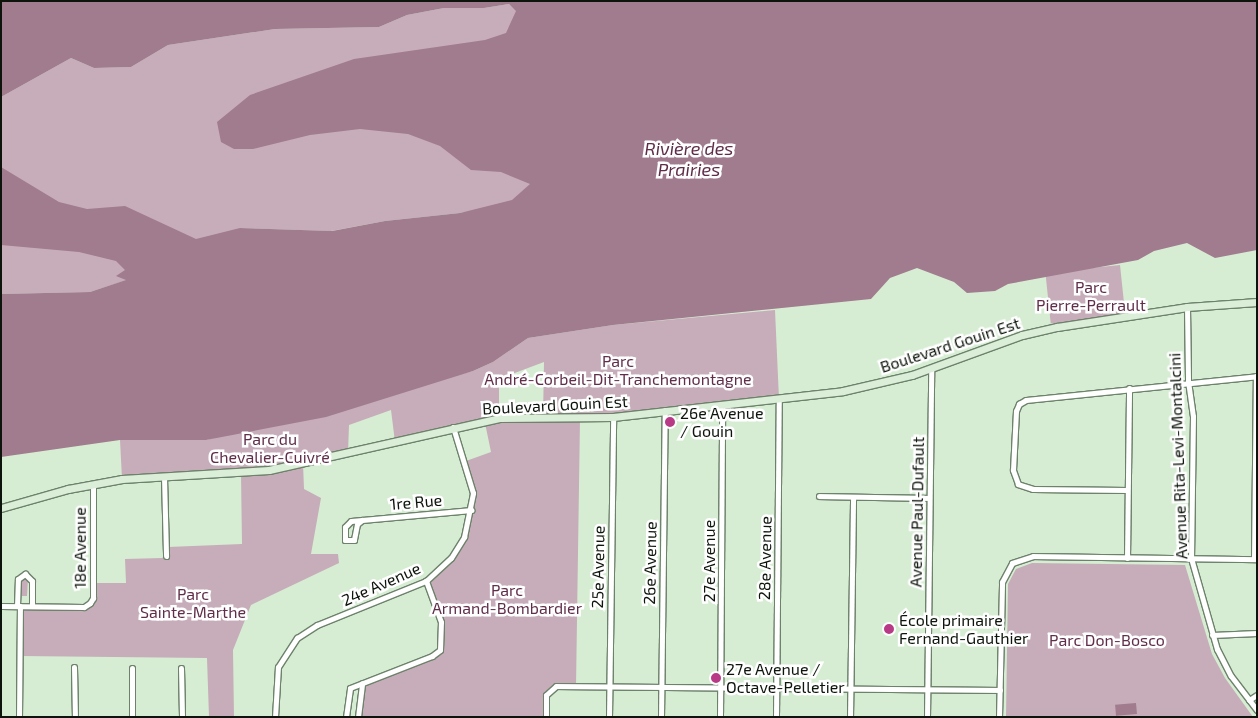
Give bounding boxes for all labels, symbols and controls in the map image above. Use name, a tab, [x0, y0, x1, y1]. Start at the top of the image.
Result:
water label: Rivière des Prairies	[645, 138, 733, 180]
park label: Parc Pierre-Perrault	[1036, 277, 1146, 315]
street label: Boulevard Gouin Est	[878, 313, 1022, 377]
park label: Parc André-Corbeil-Dit-Tranchemontagne	[484, 351, 752, 389]
street label: Avenue Rita-Levi-Montalcini	[1165, 352, 1191, 560]
street label: Boulevard Gouin Est	[482, 392, 628, 418]
place label: 26e Avenue / Gouin	[680, 403, 764, 441]
marker: 26e Avenue / Gouin	[664, 416, 676, 428]
park label: Parc du Chevalier-Cuivré	[210, 429, 330, 467]
street label: Avenue Paul-Dufault	[906, 437, 928, 587]
street label: 1re Rue	[389, 490, 443, 514]
street label: 18e Avenue	[70, 507, 90, 589]
street label: 28e Avenue	[755, 516, 775, 600]
street label: 27e Avenue	[699, 520, 719, 602]
street label: 26e Avenue	[640, 521, 660, 605]
street label: 25e Avenue	[588, 525, 608, 609]
street label: 24e Avenue	[338, 558, 424, 610]
park label: Parc Armand-Bombardier	[432, 580, 582, 618]
park label: Parc Sainte-Marthe	[140, 584, 246, 622]
place label: École primaire Fernand-Gauthier	[899, 610, 1028, 648]
marker: École primaire Fernand-Gauthier	[883, 623, 895, 635]
park label: Parc Don-Bosco	[1049, 630, 1165, 650]
place label: 27e Avenue / Octave-Pelletier	[726, 659, 845, 697]
marker: 27e Avenue / Octave-Pelletier	[710, 672, 722, 684]

